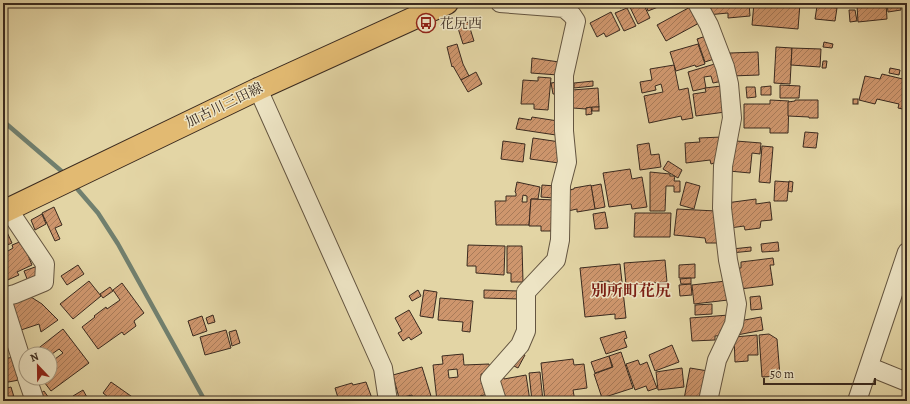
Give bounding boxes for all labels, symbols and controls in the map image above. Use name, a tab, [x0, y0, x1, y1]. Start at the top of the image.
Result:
bus stop icon: 花尻西	[415, 12, 437, 34]
place label: 花尻西	[440, 14, 482, 33]
street label: 加古川三田線	[182, 78, 266, 132]
district label: 別所町花尻	[591, 280, 671, 302]
north arrow	[18, 346, 58, 386]
text: N	[28, 349, 41, 366]
scale bar	[764, 360, 875, 386]
text: 50 m	[770, 366, 794, 382]

